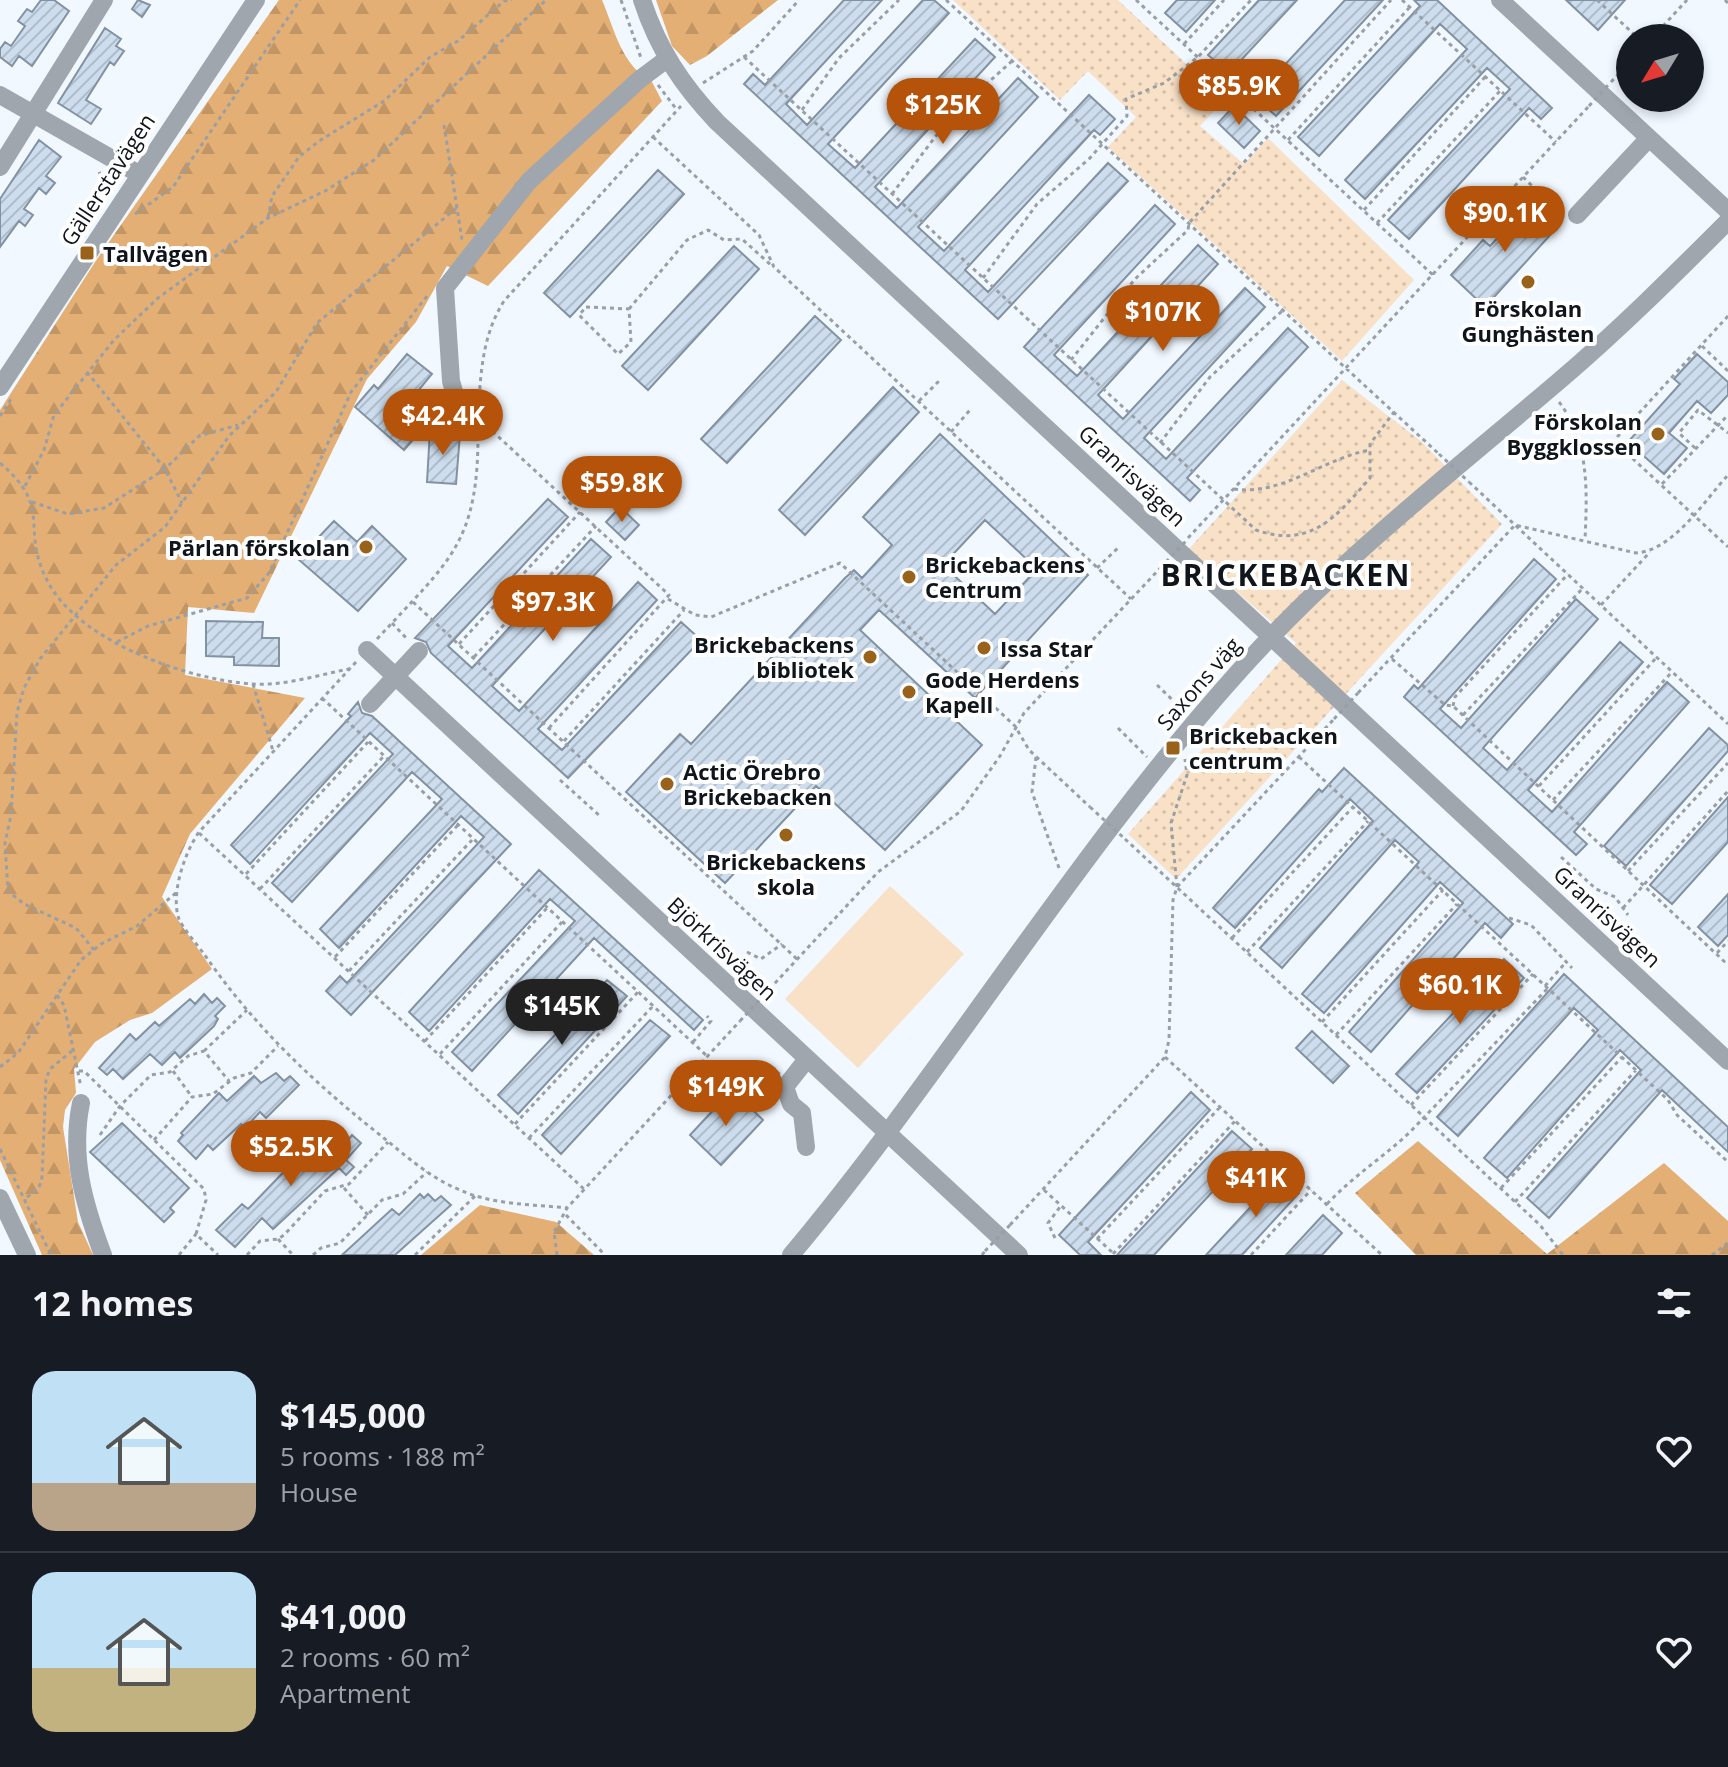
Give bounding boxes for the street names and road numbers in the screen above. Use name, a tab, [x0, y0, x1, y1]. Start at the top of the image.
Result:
street label: Gällerstavägen	[53, 107, 161, 251]
street label: Granrisvägen	[1073, 417, 1193, 533]
street label: Saxons väg	[1149, 630, 1247, 736]
street label: Granrisvägen	[1548, 858, 1668, 974]
street label: Björkrisvägen	[662, 889, 784, 1007]

